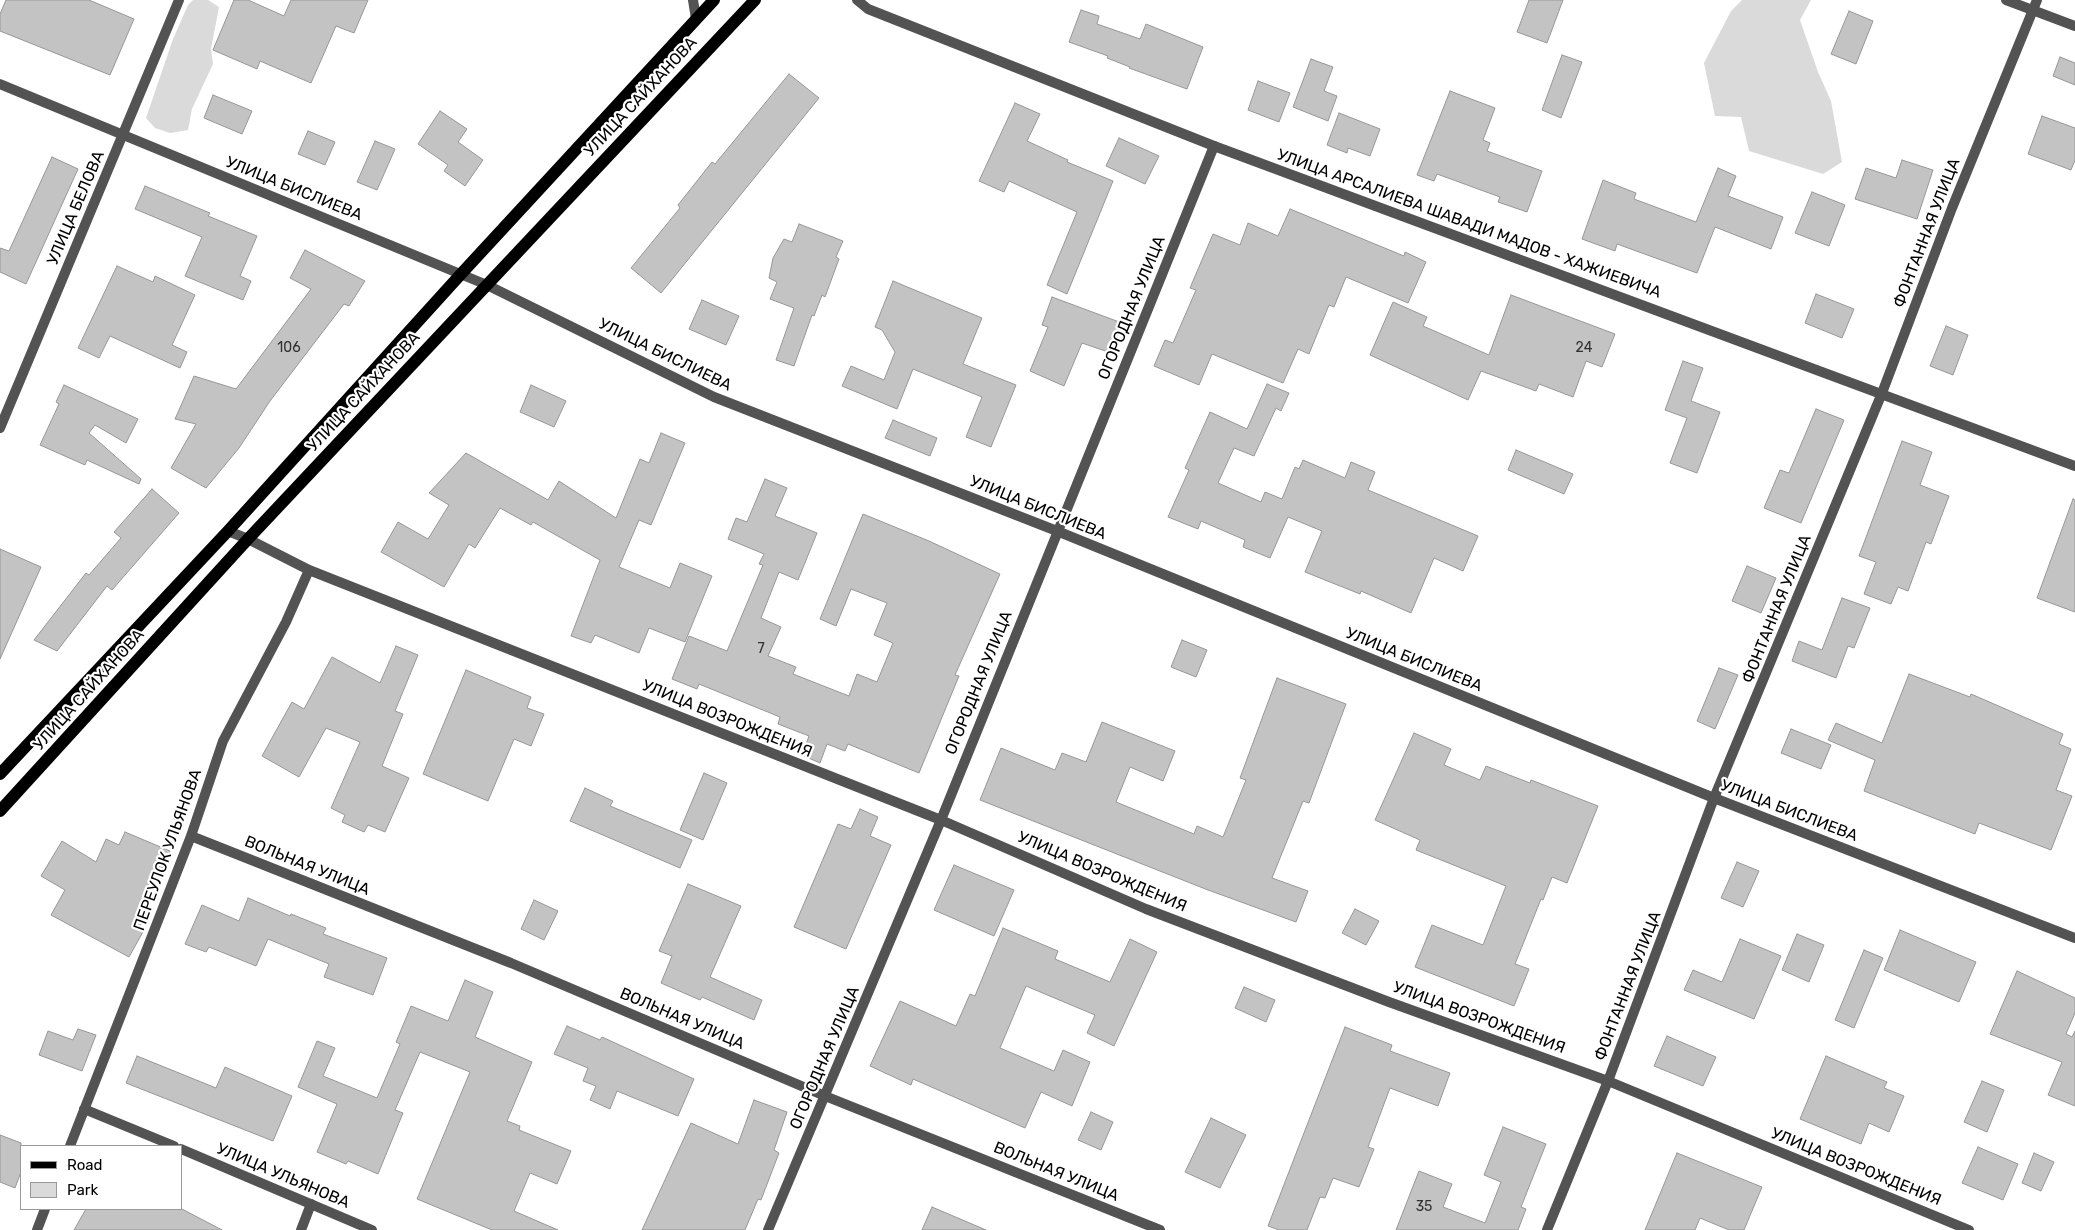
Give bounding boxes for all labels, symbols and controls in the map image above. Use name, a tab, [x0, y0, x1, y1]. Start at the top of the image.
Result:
street label: УЛИЦА САЙХАНОВА	[581, 33, 701, 161]
street label: УЛИЦА АРСАЛИЕВА ШАВАДИ МАДОВ - ХАЖИЕВИЧА	[1274, 145, 1664, 303]
street label: УЛИЦА БЕЛОВА	[43, 148, 109, 268]
street label: УЛИЦА БИСЛИЕВА	[223, 153, 365, 225]
street label: ФОНТАННАЯ УЛИЦА	[1890, 156, 1964, 310]
street label: ОГОРОДНАЯ УЛИЦА	[1094, 233, 1170, 383]
street label: УЛИЦА БИСЛИЕВА	[595, 314, 735, 396]
street label: УЛИЦА САЙХАНОВА	[304, 328, 424, 456]
house number: 106	[277, 340, 301, 356]
house number: 24	[1576, 340, 1592, 356]
street label: УЛИЦА БИСЛИЕВА	[967, 472, 1109, 544]
street label: ФОНТАННАЯ УЛИЦА	[1738, 532, 1816, 686]
street label: ОГОРОДНАЯ УЛИЦА	[941, 608, 1017, 758]
street label: УЛИЦА БИСЛИЕВА	[1343, 624, 1485, 696]
street label: УЛИЦА САЙХАНОВА	[30, 626, 148, 754]
house number: 7	[757, 641, 765, 657]
street label: УЛИЦА ВОЗРОЖДЕНИЯ	[639, 676, 815, 762]
street label: ПЕРЕУЛОК УЛЬЯНОВА	[130, 767, 206, 933]
street label: УЛИЦА БИСЛИЕВА	[1718, 776, 1860, 846]
street label: УЛИЦА ВОЗРОЖДЕНИЯ	[1015, 828, 1189, 916]
street label: ВОЛЬНАЯ УЛИЦА	[242, 832, 372, 900]
street label: ФОНТАННАЯ УЛИЦА	[1591, 909, 1665, 1063]
street label: УЛИЦА ВОЗРОЖДЕНИЯ	[1390, 978, 1568, 1058]
street label: ВОЛЬНАЯ УЛИЦА	[617, 984, 747, 1054]
street label: ОГОРОДНАЯ УЛИЦА	[786, 984, 864, 1132]
street label: УЛИЦА ВОЗРОЖДЕНИЯ	[1768, 1124, 1944, 1210]
street label: ВОЛЬНАЯ УЛИЦА	[991, 1138, 1121, 1206]
street label: УЛИЦА УЛЬЯНОВА	[214, 1139, 352, 1213]
legend	[20, 1145, 182, 1210]
text: Road	[67, 1156, 103, 1174]
text: Park	[67, 1181, 98, 1199]
house number: 35	[1416, 1199, 1432, 1215]

